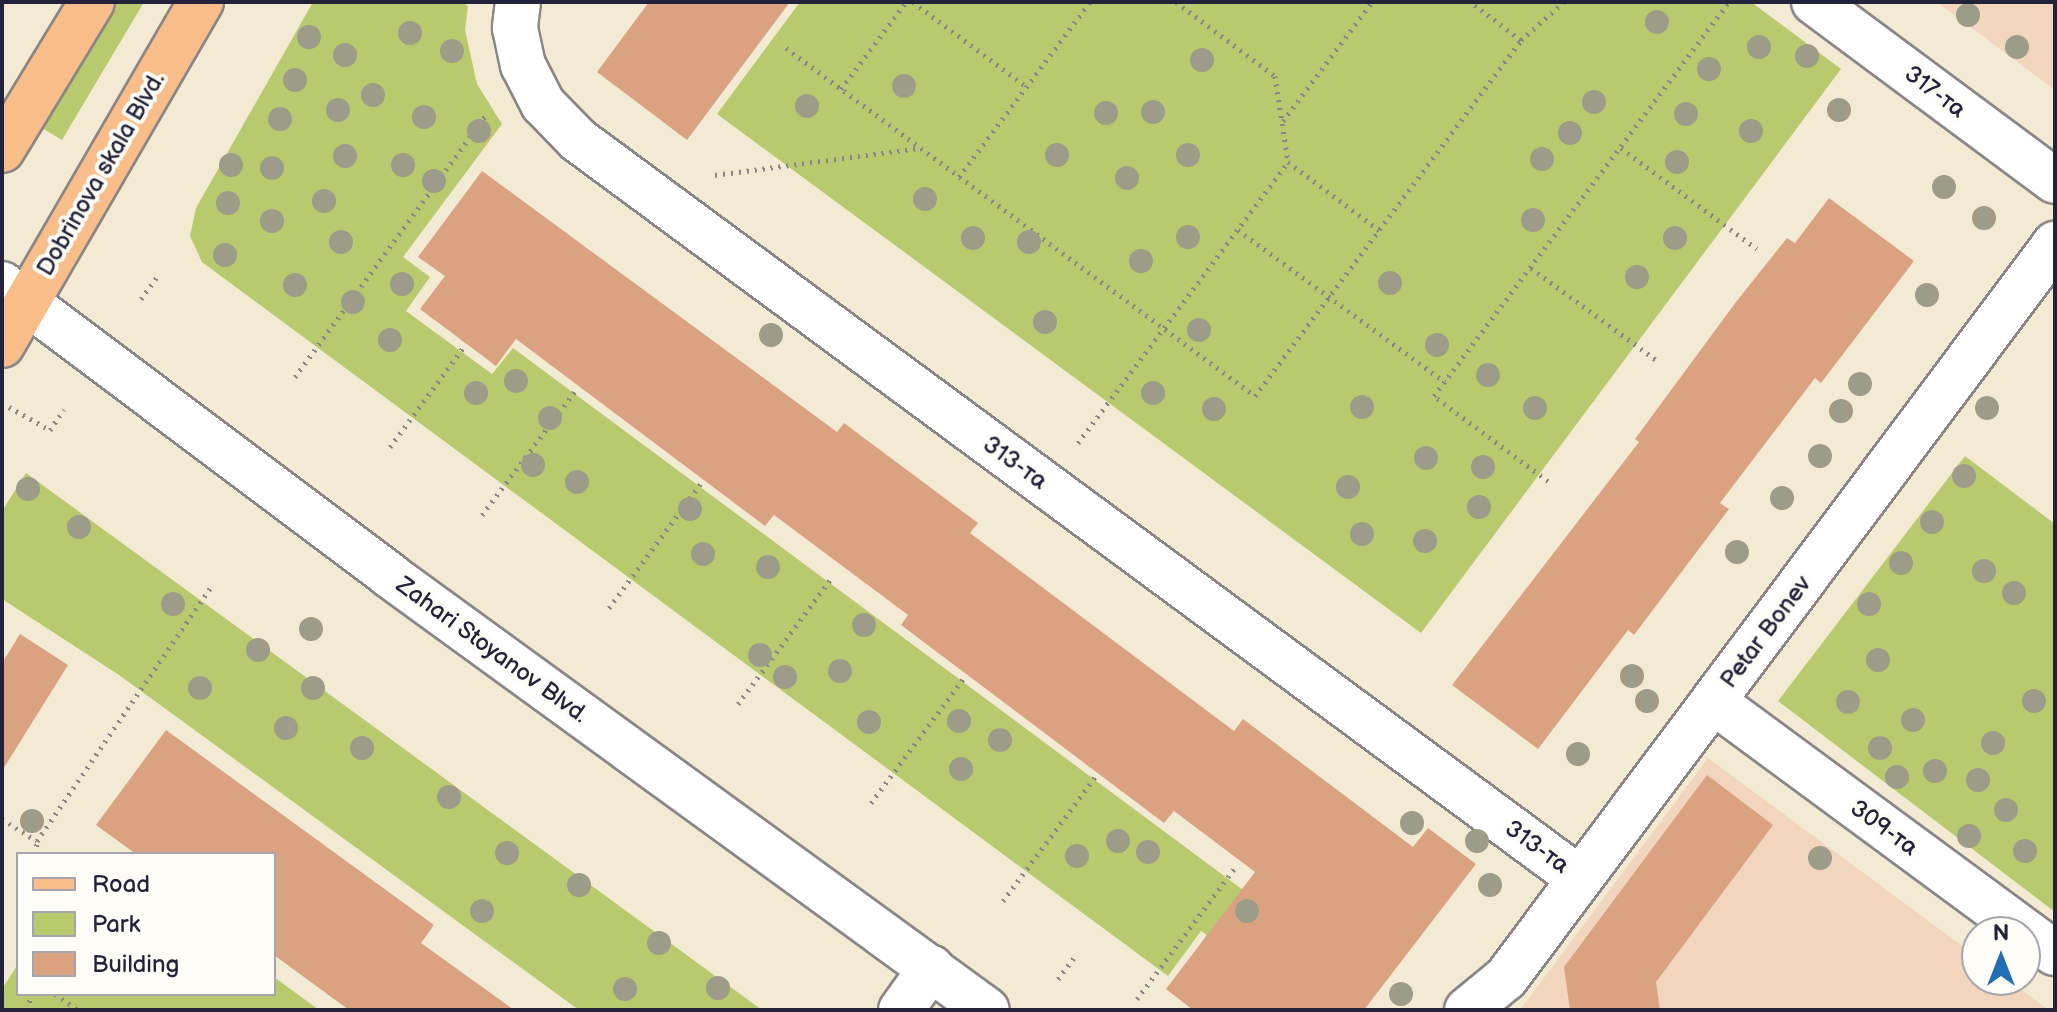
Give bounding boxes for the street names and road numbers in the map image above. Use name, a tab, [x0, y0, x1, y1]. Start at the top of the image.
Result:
street label: 317-та	[1899, 60, 1971, 124]
street label: Dobrinova skala Blvd.	[31, 67, 171, 281]
street label: 313-та	[977, 430, 1053, 496]
street label: Petar Bonev	[1714, 570, 1818, 694]
street label: Zahari Stoyanov Blvd.	[390, 571, 594, 729]
street label: 309-та	[1845, 794, 1923, 862]
street label: 313-та	[1499, 814, 1575, 880]

